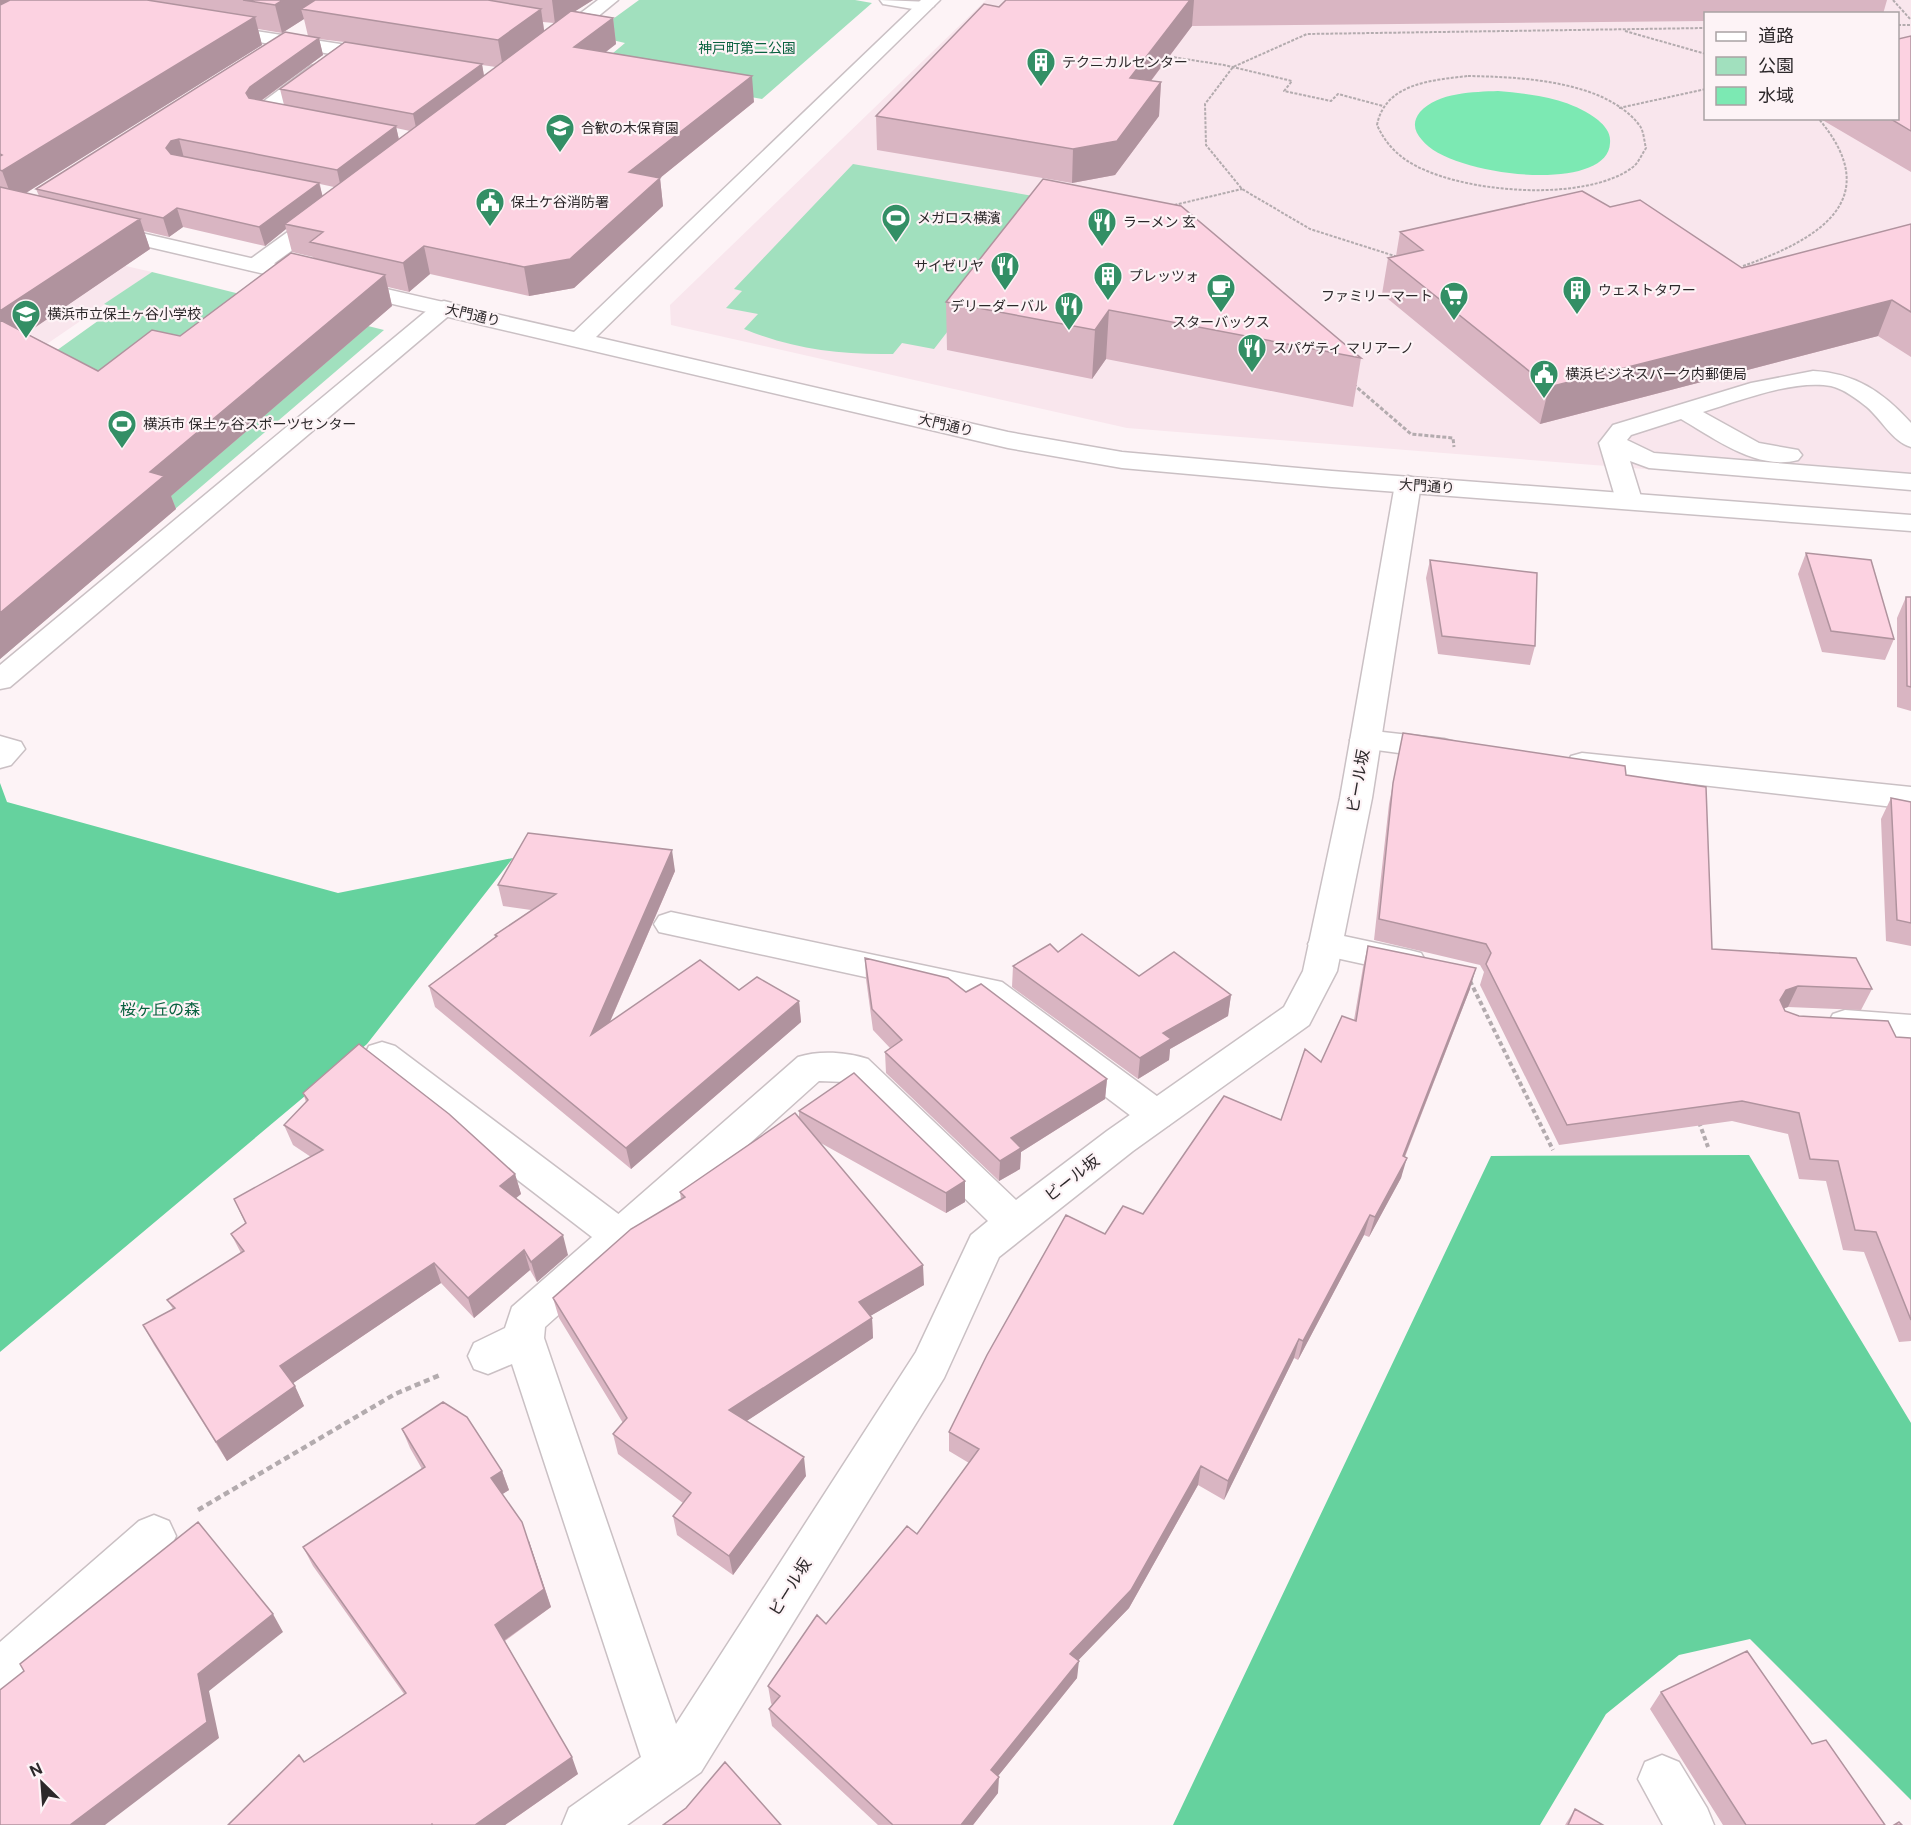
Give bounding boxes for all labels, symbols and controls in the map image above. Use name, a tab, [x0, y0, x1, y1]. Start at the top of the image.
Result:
legend	[1704, 12, 1899, 120]
text: 道路	[1758, 24, 1794, 48]
park label: 神戸町第二公園	[698, 39, 796, 57]
building icon: テクニカルセンター	[1025, 46, 1057, 88]
place label: テクニカルセンター	[1062, 53, 1188, 71]
text: 公園	[1758, 54, 1794, 78]
text: 水域	[1758, 84, 1794, 108]
school or university icon: 合歓の木保育園	[544, 112, 576, 154]
place label: 合歓の木保育園	[581, 119, 679, 137]
public building icon: 保土ケ谷消防署	[474, 186, 506, 228]
place label: 保土ケ谷消防署	[511, 193, 609, 211]
sports icon: メガロス横濱	[880, 202, 912, 244]
restaurant icon: ラーメン 玄	[1086, 206, 1118, 248]
place label: メガロス横濱	[917, 209, 1001, 227]
place label: ラーメン 玄	[1123, 213, 1196, 231]
restaurant icon: サイゼリヤ	[989, 250, 1021, 292]
place label: サイゼリヤ	[914, 257, 984, 275]
building icon: プレッツォ	[1092, 260, 1124, 302]
place label: プレッツォ	[1129, 267, 1199, 285]
cafe icon: スターバックス	[1205, 272, 1237, 314]
building icon: ウェストタワー	[1561, 274, 1593, 316]
supermarket icon: ファミリーマート	[1438, 280, 1470, 322]
place label: ウェストタワー	[1598, 281, 1696, 299]
place label: ファミリーマート	[1321, 287, 1433, 305]
restaurant icon: デリーダーバル	[1053, 290, 1085, 332]
place label: デリーダーバル	[950, 297, 1048, 315]
school or university icon: 横浜市立保土ヶ谷小学校	[10, 298, 42, 340]
street label: 大門通り	[444, 300, 502, 330]
place label: 横浜市立保土ヶ谷小学校	[47, 305, 201, 323]
place label: スターバックス	[1172, 313, 1270, 331]
restaurant icon: スパゲティ マリアーノ	[1236, 332, 1268, 374]
place label: スパゲティ マリアーノ	[1273, 339, 1414, 357]
public building icon: 横浜ビジネスパーク内郵便局	[1528, 358, 1560, 400]
place label: 横浜ビジネスパーク内郵便局	[1565, 365, 1747, 383]
sports icon: 横浜市 保土ヶ谷スポーツセンター	[106, 408, 138, 450]
street label: 大門通り	[917, 410, 975, 440]
place label: 横浜市 保土ヶ谷スポーツセンター	[143, 415, 356, 433]
street label: 大門通り	[1398, 475, 1456, 497]
street label: ビール坂	[1342, 748, 1374, 814]
park label: 桜ヶ丘の森	[120, 999, 200, 1020]
street label: ビール坂	[1040, 1150, 1104, 1206]
street label: ビール坂	[764, 1554, 816, 1620]
north arrow	[12, 1753, 72, 1813]
text: N	[26, 1758, 46, 1782]

